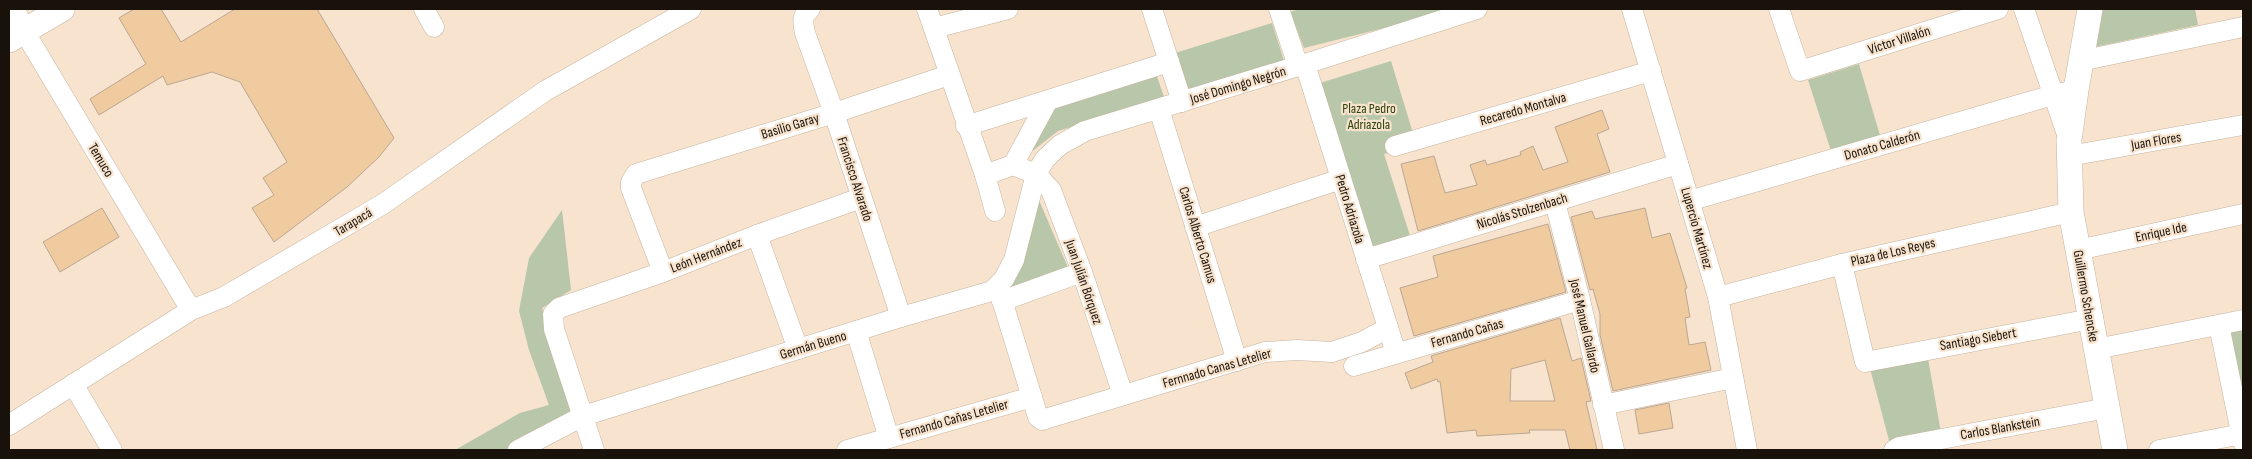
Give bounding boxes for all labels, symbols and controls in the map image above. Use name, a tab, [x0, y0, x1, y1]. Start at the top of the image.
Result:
street label: Víctor Villalón	[1866, 22, 1932, 58]
street label: José Domingo Negrón	[1187, 62, 1288, 108]
street label: Recaredo Montalva	[1478, 89, 1568, 129]
park label: Plaza Pedro Adriazola	[1342, 100, 1396, 133]
street label: Basilio Garay	[759, 109, 822, 143]
street label: Donato Calderón	[1842, 126, 1922, 164]
street label: Juan Flores	[2129, 128, 2182, 154]
street label: Francisco Alvarado	[833, 135, 877, 223]
street label: Temuco	[84, 140, 118, 180]
street label: Pedro Adriazola	[1331, 172, 1369, 246]
street label: Carlos Alberto Camus	[1175, 185, 1221, 285]
street label: Lupercio Martínez	[1677, 185, 1717, 271]
street label: Nicolás Stolzenbach	[1475, 189, 1570, 233]
street label: Tarapacá	[331, 204, 375, 240]
street label: Enrique Ide	[2134, 218, 2188, 246]
street label: León Hernández	[668, 234, 744, 276]
street label: Plaza de Los Reyes	[1849, 234, 1937, 270]
street label: Juan Julián Bórquez	[1061, 237, 1106, 327]
street label: Guillermo Schencke	[2070, 249, 2102, 343]
street label: José Manuel Gallardo	[1566, 276, 1604, 375]
street label: Fernando Cañas	[1429, 315, 1505, 351]
street label: Santiago Siebert	[1938, 324, 2018, 354]
street label: Germán Bueno	[778, 327, 849, 363]
street label: Fernnado Canas Letelier	[1161, 344, 1273, 392]
street label: Fernando Cañas Letelier	[898, 395, 1010, 443]
street label: Carlos Blankstein	[1959, 413, 2041, 443]

